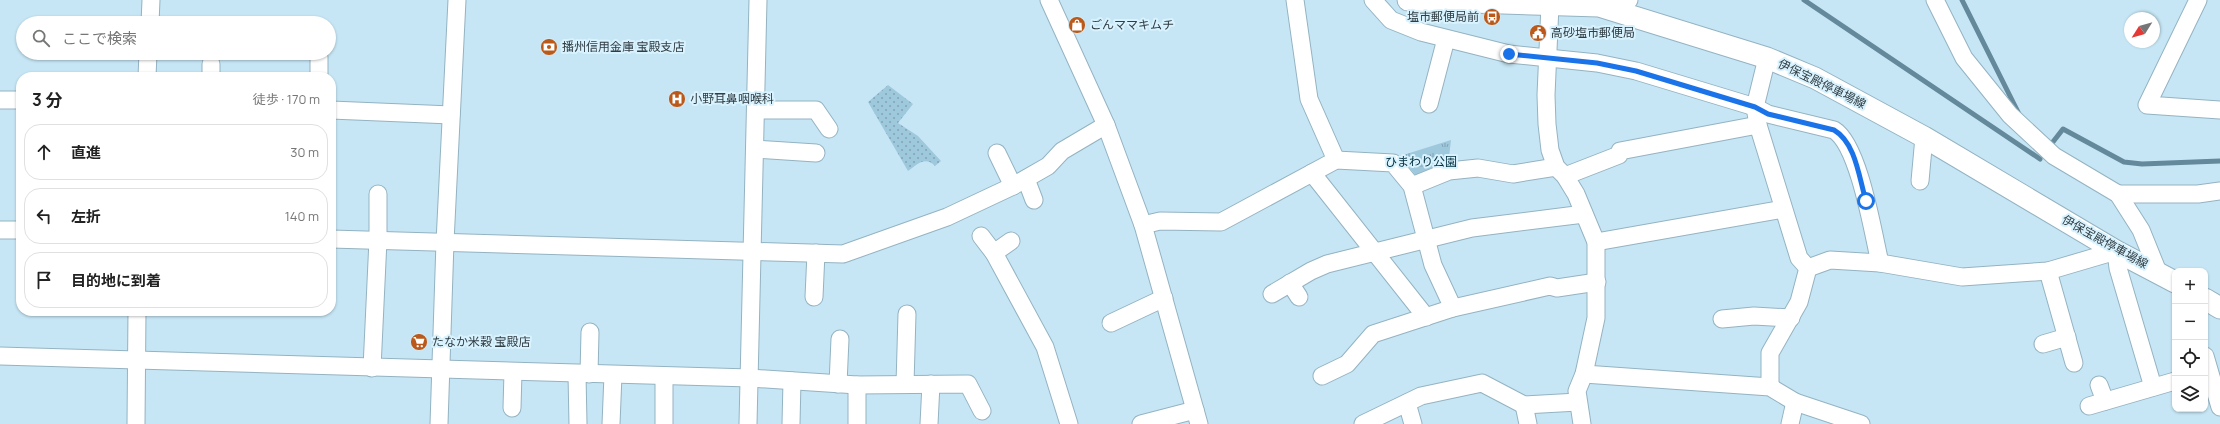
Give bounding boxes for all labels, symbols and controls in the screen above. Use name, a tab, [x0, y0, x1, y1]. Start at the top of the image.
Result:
bus stop icon: 塩市郵便局前	[1482, 7, 1502, 27]
place label: 塩市郵便局前	[1407, 8, 1479, 25]
north arrow	[2124, 12, 2160, 48]
shop icon: ごんママキムチ	[1067, 15, 1087, 35]
search box	[16, 16, 336, 60]
place label: ごんママキムチ	[1090, 16, 1174, 33]
public building icon: 高砂塩市郵便局	[1528, 23, 1548, 43]
place label: 高砂塩市郵便局	[1551, 24, 1635, 41]
icon: search	[30, 27, 52, 49]
text: ここで検索	[62, 28, 137, 49]
bank icon: 播州信用金庫 宝殿支店	[539, 37, 559, 57]
place label: 播州信用金庫 宝殿支店	[562, 38, 684, 55]
route end	[1500, 45, 1518, 63]
street label: 伊保宝殿停車場線	[1775, 55, 1869, 112]
text: 3 分	[32, 88, 62, 111]
hospital icon: 小野耳鼻咽喉科	[667, 89, 687, 109]
text: 徒歩 · 170 m	[253, 90, 320, 108]
place label: 小野耳鼻咽喉科	[690, 90, 774, 107]
icon: ahead	[33, 141, 55, 163]
text: 直進	[71, 142, 101, 163]
text: 30 m	[290, 143, 319, 161]
park label: ひまわり公園	[1385, 153, 1457, 170]
route start	[1857, 192, 1875, 210]
icon: left	[33, 205, 55, 227]
text: 左折	[71, 206, 101, 227]
text: 140 m	[285, 207, 319, 225]
street label: 伊保宝殿停車場線	[2059, 211, 2151, 272]
map controls	[2172, 268, 2208, 412]
button: +	[2172, 268, 2208, 304]
icon: arrive	[33, 269, 55, 291]
text: 目的地に到着	[71, 270, 161, 291]
button: −	[2172, 304, 2208, 340]
supermarket icon: たなか米穀 宝殿店	[409, 332, 429, 352]
place label: たなか米穀 宝殿店	[432, 333, 530, 350]
button: locate	[2172, 340, 2208, 376]
button: layers	[2172, 376, 2208, 412]

